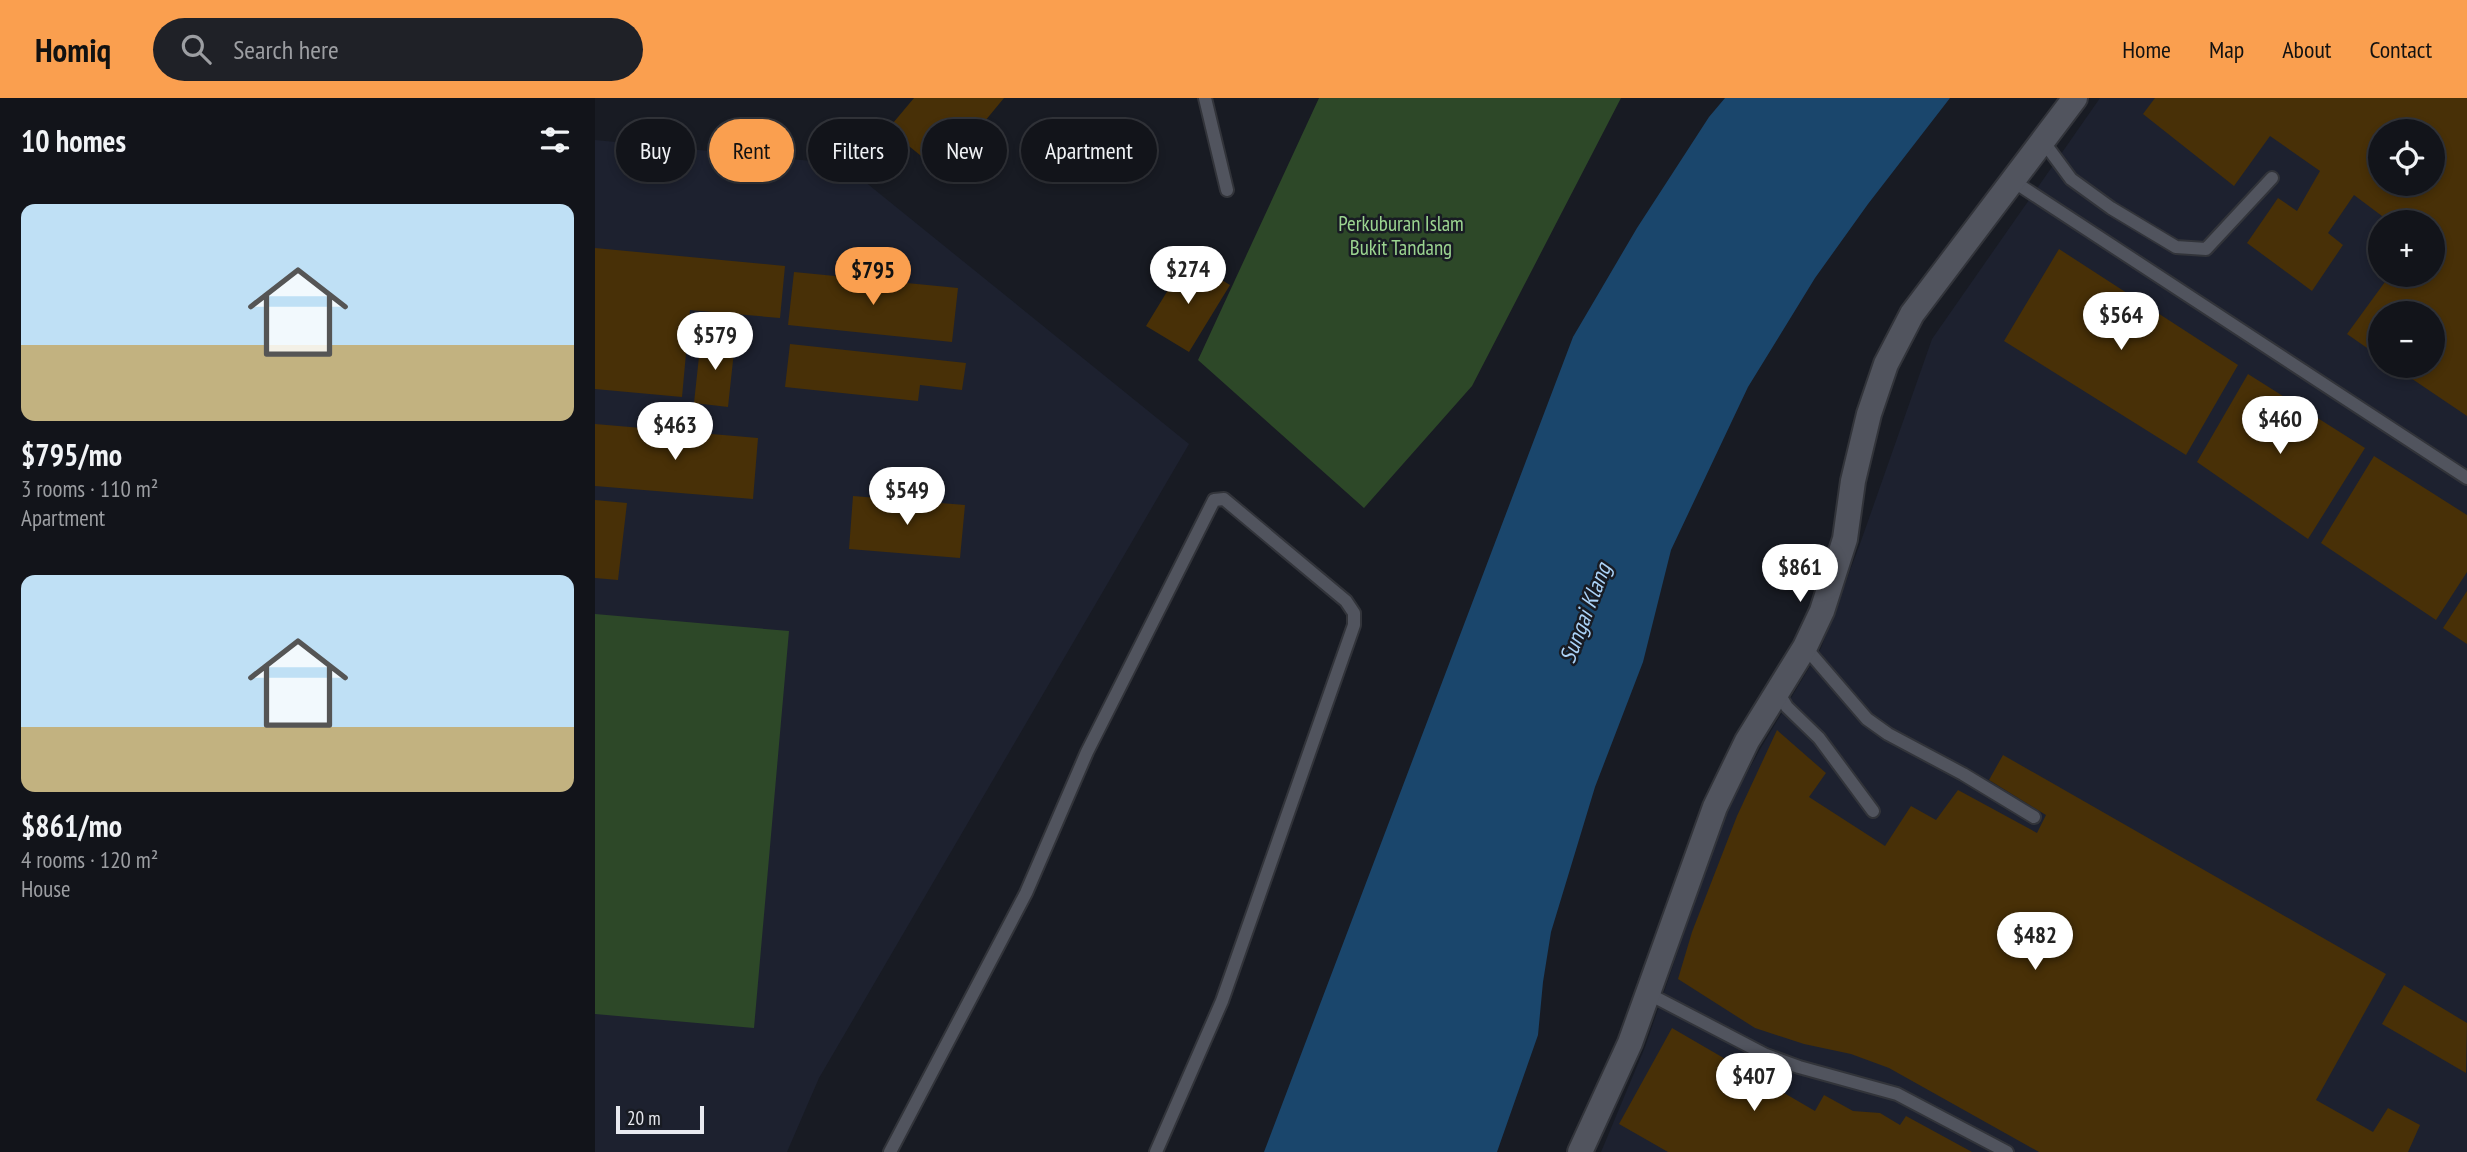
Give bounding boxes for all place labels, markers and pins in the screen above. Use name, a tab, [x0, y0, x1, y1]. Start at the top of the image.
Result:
pin: $274	[1147, 246, 1229, 306]
pin: $795	[832, 248, 914, 307]
pin: $564	[2080, 292, 2162, 352]
pin: $579	[674, 313, 756, 372]
pin: $460	[2239, 396, 2321, 456]
pin: $463	[634, 402, 716, 462]
pin: $549	[866, 468, 948, 527]
pin: $861	[1759, 545, 1841, 604]
pin: $482	[1994, 912, 2076, 972]
pin: $407	[1713, 1054, 1795, 1113]

